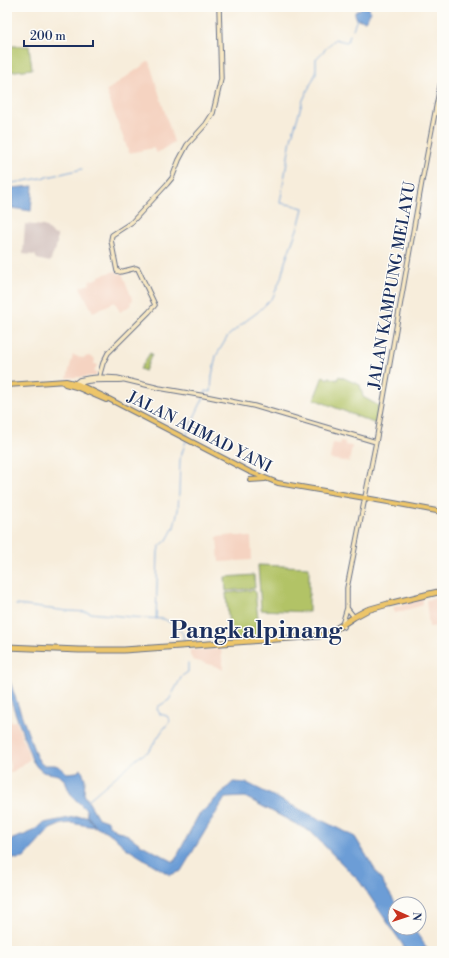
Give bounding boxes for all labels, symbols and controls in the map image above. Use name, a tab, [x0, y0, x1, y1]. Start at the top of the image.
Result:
scale bar	[24, 22, 93, 48]
text: 200 m	[30, 29, 66, 44]
street label: JALAN KAMPUNG MELAYU	[364, 180, 420, 391]
street label: JALAN AHMAD YANI	[123, 386, 275, 477]
district label: Pangkalpinang	[170, 616, 343, 646]
north arrow	[387, 896, 427, 936]
text: N	[409, 912, 423, 921]

